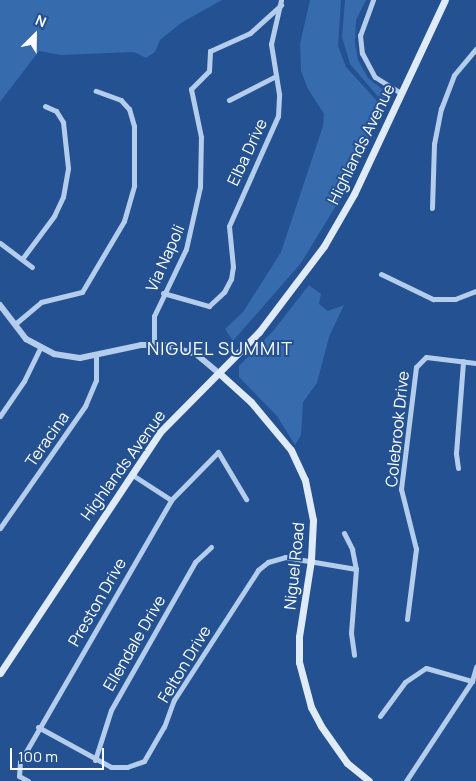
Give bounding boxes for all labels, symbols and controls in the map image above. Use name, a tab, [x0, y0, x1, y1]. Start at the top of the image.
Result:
north arrow	[10, 10, 60, 60]
text: N	[33, 10, 49, 31]
street label: Highlands Avenue	[324, 81, 398, 207]
street label: Elba Drive	[223, 115, 271, 189]
street label: Via Napoli	[142, 221, 188, 295]
district label: NIGUEL SUMMIT	[145, 337, 295, 359]
street label: Colebrook Drive	[381, 370, 413, 488]
street label: Highlands Avenue	[77, 406, 169, 524]
street label: Teracina	[21, 408, 73, 470]
street label: Niguel Road	[280, 521, 308, 611]
street label: Preston Drive	[64, 554, 130, 650]
street label: Ellendale Drive	[99, 592, 169, 694]
street label: Felton Drive	[153, 622, 215, 706]
scale bar	[12, 738, 106, 770]
text: 100 m	[18, 746, 58, 767]

